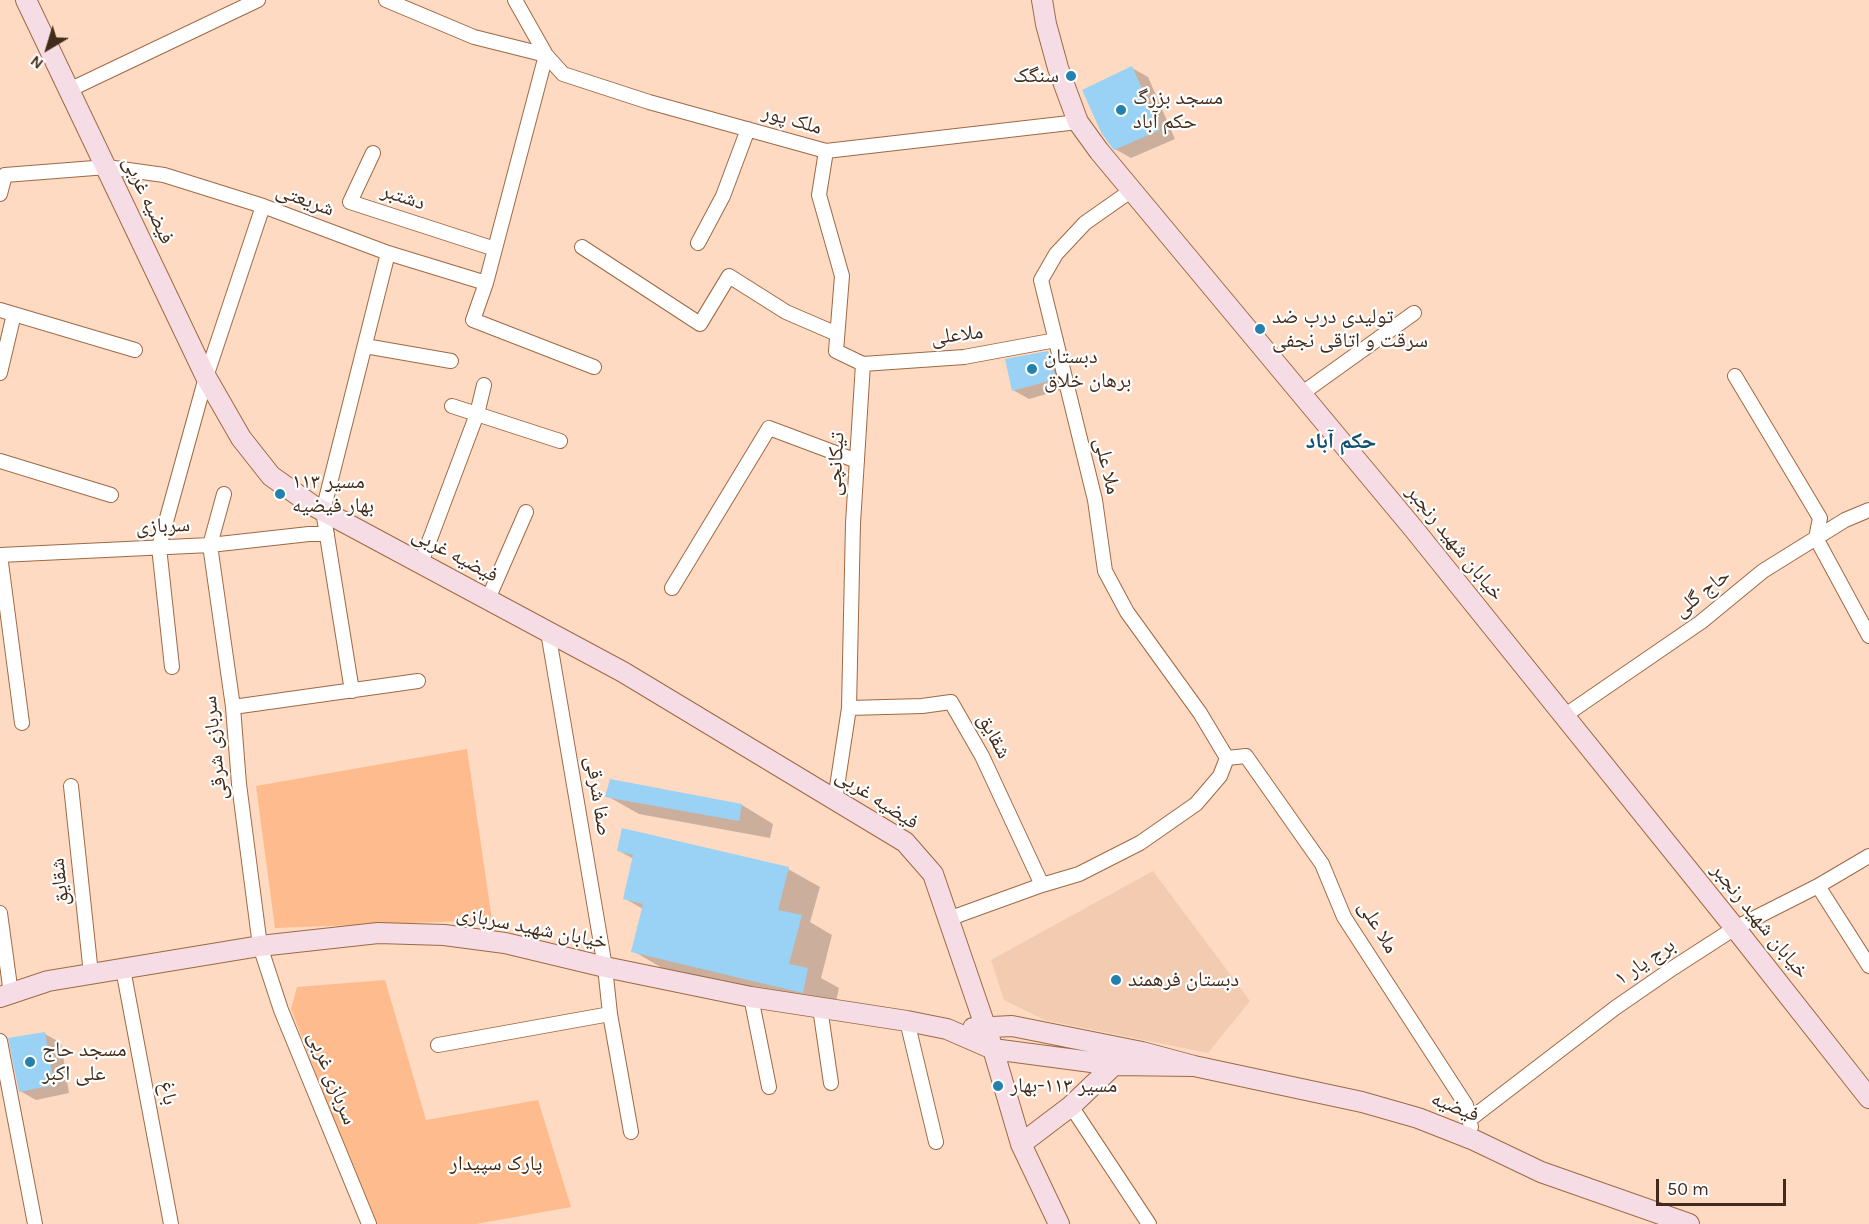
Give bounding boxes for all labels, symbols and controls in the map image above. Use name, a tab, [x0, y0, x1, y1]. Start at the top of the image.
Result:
north arrow	[18, 18, 78, 78]
text: N	[26, 52, 47, 74]
place label: سنگک	[1013, 63, 1059, 89]
marker: سنگک	[1064, 69, 1078, 83]
place label: مسجد بزرگ حکم آباد	[1133, 85, 1223, 135]
street label: ملک پور	[759, 99, 825, 141]
marker: مسجد بزرگ حکم آباد	[1114, 103, 1128, 117]
street label: فیضیه غربی	[117, 152, 179, 248]
street label: شریعتی	[272, 178, 338, 222]
street label: دشتبر	[378, 178, 428, 216]
place label: تولیدی درب ضد سرقت و اتاقی نجفی	[1272, 304, 1428, 354]
street label: ملاعلی	[929, 319, 985, 351]
marker: تولیدی درب ضد سرقت و اتاقی نجفی	[1253, 322, 1267, 336]
place label: دبستان برهان خلاق	[1044, 344, 1131, 394]
marker: دبستان برهان خلاق	[1025, 362, 1039, 376]
district label: حکم آباد	[1306, 429, 1376, 455]
street label: تیکانچی	[822, 431, 850, 497]
street label: ملا علی	[1088, 435, 1126, 497]
place label: مسیر ۱۱۳ بهار فیضیه	[292, 469, 374, 519]
street label: خیابان شهید رنجبر	[1401, 480, 1509, 606]
marker: مسیر ۱۱۳ بهار فیضیه	[273, 487, 287, 501]
street label: سربازی	[135, 512, 191, 540]
street label: فیضیه غربی	[408, 522, 502, 588]
street label: حاج گلی	[1669, 563, 1735, 623]
street label: سربازی شرقی	[197, 694, 233, 802]
street label: شقایق	[972, 709, 1016, 763]
street label: صفا شرقی	[579, 754, 617, 838]
street label: فیضیه غربی	[831, 763, 923, 835]
street label: شقایق	[45, 857, 75, 907]
street label: خیابان شهید رنجبر	[1706, 858, 1814, 984]
street label: ملا علی	[1352, 896, 1404, 958]
street label: خیابان شهید سربازی	[454, 901, 610, 955]
street label: برج یار ۱	[1610, 933, 1680, 991]
place label: دبستان فرهمند	[1128, 967, 1239, 993]
marker: دبستان فرهمند	[1109, 973, 1123, 987]
street label: سربازی غربی	[302, 1027, 362, 1129]
place label: مسجد حاج علی اکبر	[42, 1037, 126, 1087]
marker: مسجد حاج علی اکبر	[23, 1055, 37, 1069]
place label: مسیر ۱۱۳-بهار	[1010, 1073, 1117, 1099]
street label: باغ	[153, 1079, 183, 1107]
marker: مسیر ۱۱۳-بهار	[991, 1079, 1005, 1093]
street label: فیضیه	[1427, 1086, 1483, 1128]
park label: پارک سپیدار	[450, 1151, 542, 1177]
scale bar	[1659, 1167, 1790, 1205]
text: 50 m	[1667, 1178, 1709, 1200]

